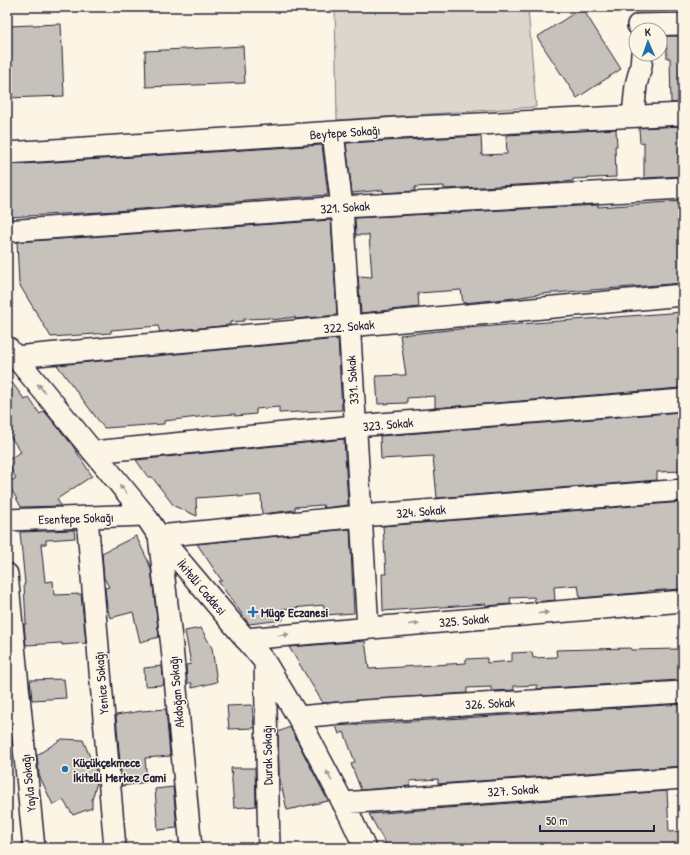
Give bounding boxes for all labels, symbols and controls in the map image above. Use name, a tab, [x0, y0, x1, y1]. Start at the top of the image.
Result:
north arrow	[628, 22, 668, 62]
text: K	[645, 25, 651, 39]
street label: Beytepe Sokağı	[309, 121, 381, 143]
street label: 321. Sokak	[320, 196, 371, 218]
street label: 322. Sokak	[323, 315, 376, 337]
street label: 331. Sokak	[341, 354, 363, 405]
one-way arrow	[37, 383, 46, 394]
street label: 323. Sokak	[362, 413, 415, 435]
one-way arrow	[119, 484, 128, 495]
street label: 324. Sokak	[395, 500, 447, 522]
street label: Esentepe Sokağı	[38, 508, 114, 528]
street label: İkitelli Caddesi	[173, 555, 231, 619]
place label: Müge Eczanesi	[261, 603, 328, 622]
marker: Müge Eczanesi	[248, 607, 258, 617]
street label: 325. Sokak	[438, 609, 490, 631]
one-way arrow	[537, 610, 549, 617]
one-way arrow	[408, 621, 420, 628]
one-way arrow	[278, 632, 290, 639]
street label: Yenice Sokağı	[89, 651, 113, 715]
street label: Akdoğan Sokağı	[164, 655, 188, 729]
street label: 326. Sokak	[465, 693, 516, 713]
street label: Durak Sokağı	[257, 725, 277, 785]
street label: Yayla Sokağı	[16, 753, 40, 813]
place label: Küçükçekmece İkitelli Merkez Cami	[73, 753, 167, 786]
marker: Küçükçekmece İkitelli Merkez Cami	[60, 764, 70, 774]
one-way arrow	[326, 770, 332, 781]
street label: 327. Sokak	[487, 779, 540, 801]
scale bar	[540, 807, 654, 833]
text: 50 m	[546, 812, 567, 829]

